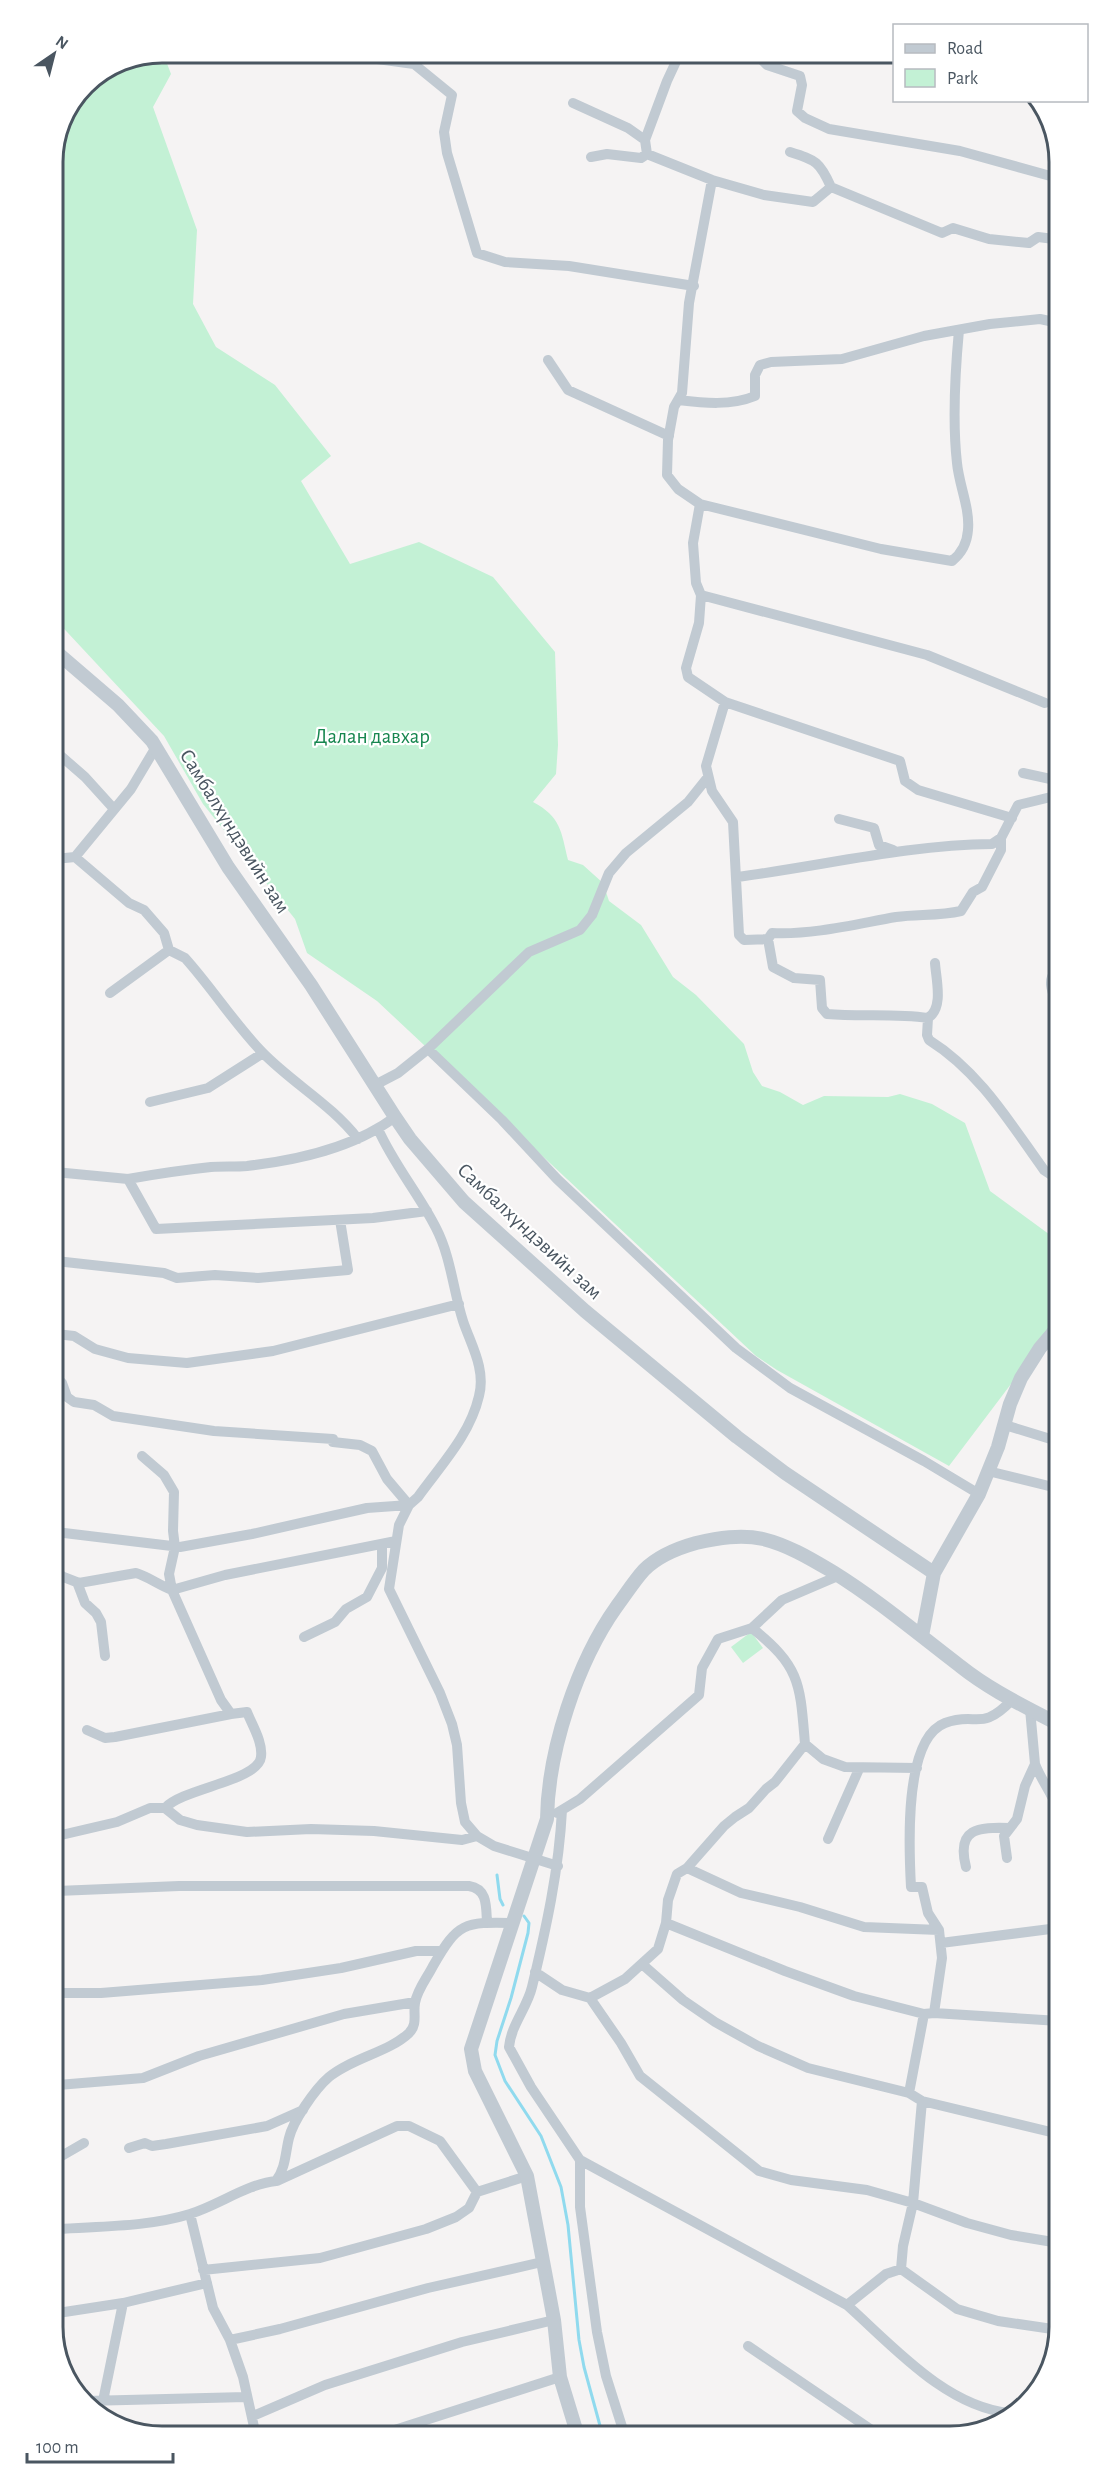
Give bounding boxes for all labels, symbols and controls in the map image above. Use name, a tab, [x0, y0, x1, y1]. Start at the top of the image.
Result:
north arrow	[24, 24, 84, 84]
legend	[893, 24, 1088, 102]
text: N	[53, 33, 71, 52]
text: Road	[947, 40, 983, 58]
text: Park	[947, 70, 979, 88]
park label: Далан давхар	[314, 726, 430, 747]
street label: Самбалхүндэвийн зам	[175, 745, 294, 917]
street label: Самбалхүндэвийн зам	[453, 1159, 606, 1304]
scale bar	[27, 2426, 172, 2464]
text: 100 m	[36, 2439, 79, 2457]

